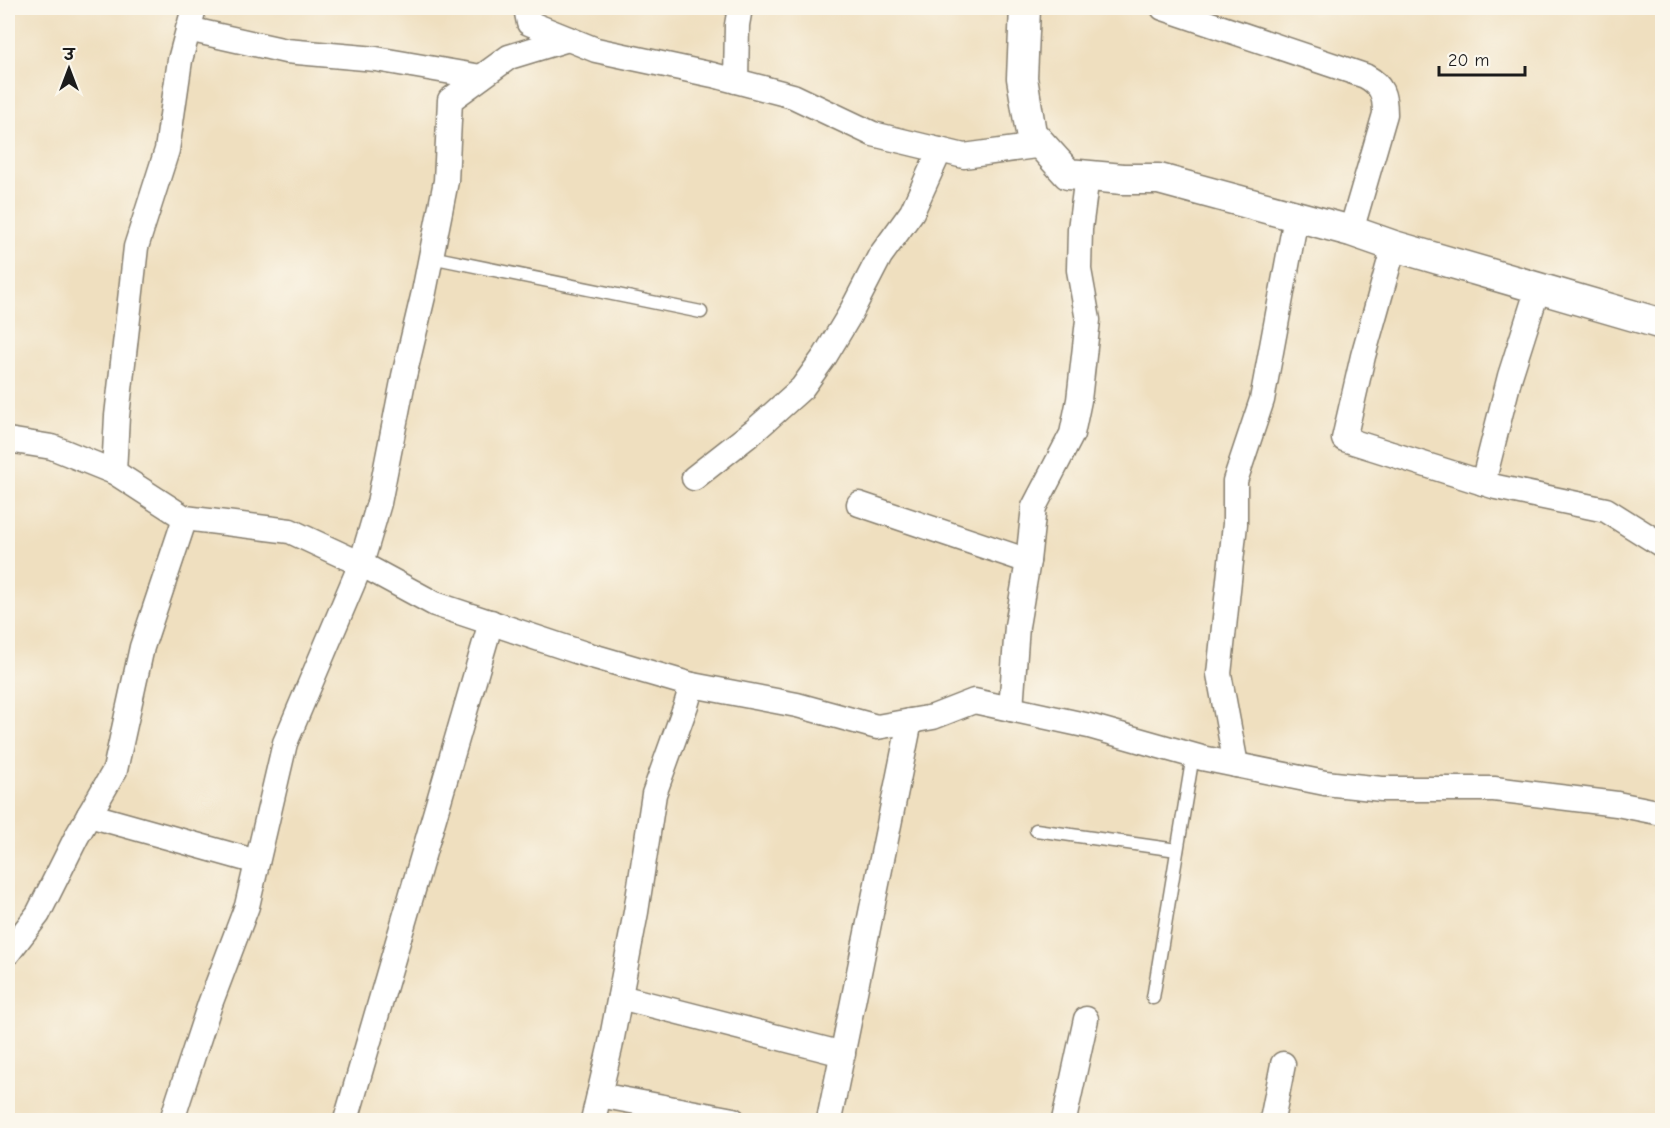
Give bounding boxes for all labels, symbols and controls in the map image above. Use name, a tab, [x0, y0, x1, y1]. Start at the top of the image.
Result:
north arrow	[39, 39, 99, 99]
scale bar	[1439, 39, 1524, 77]
text: उ	[62, 46, 76, 64]
text: 20 m	[1448, 50, 1489, 71]

